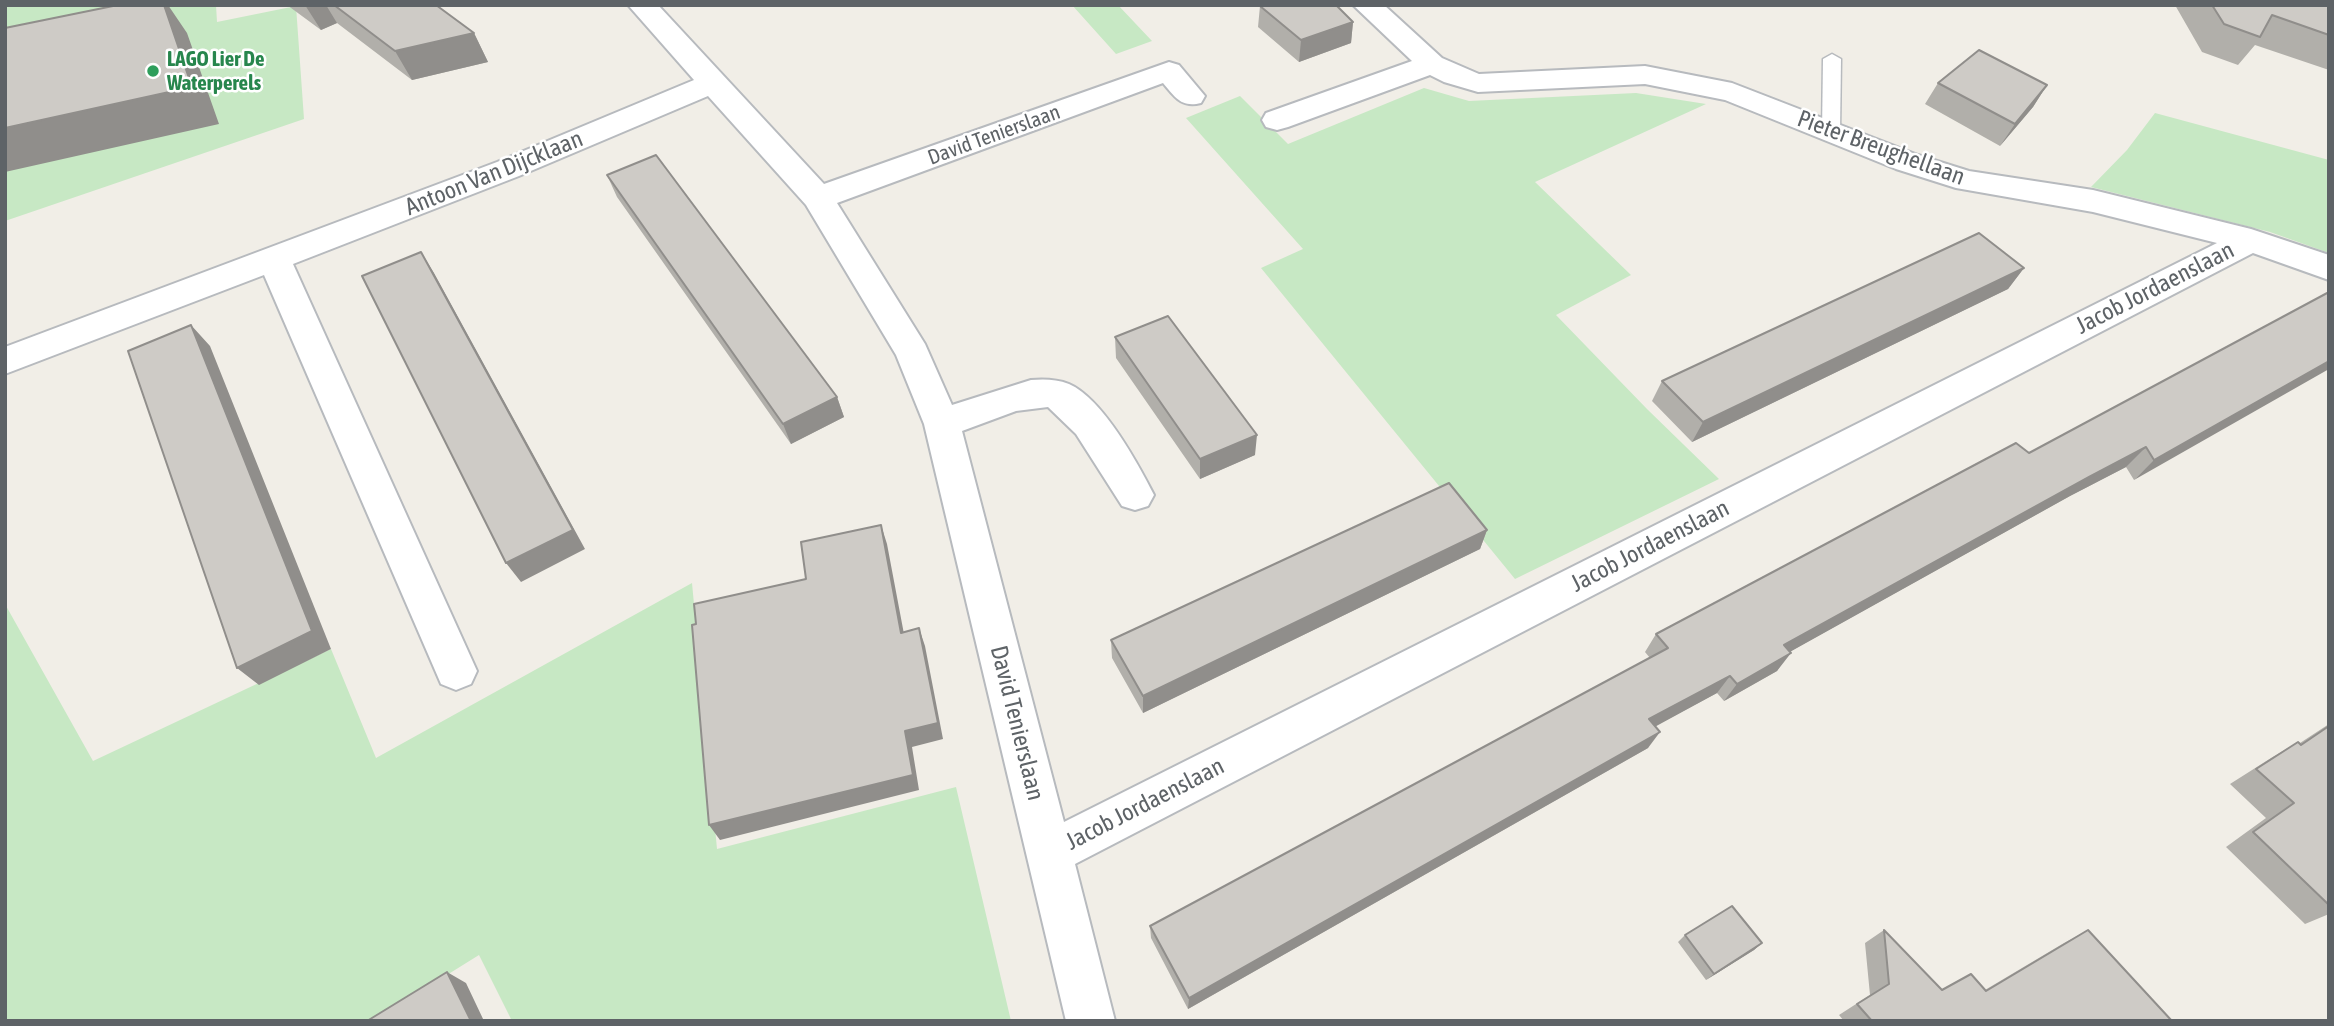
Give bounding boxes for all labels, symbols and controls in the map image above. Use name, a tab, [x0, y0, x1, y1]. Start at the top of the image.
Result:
place label: LAGO Lier De Waterperels	[167, 46, 265, 96]
marker: LAGO Lier De Waterperels	[145, 63, 161, 79]
street label: David Tenierslaan	[924, 99, 1064, 171]
street label: Pieter Breughellaan	[1793, 104, 1969, 192]
street label: Antoon Van Dijcklaan	[401, 124, 587, 222]
street label: Jacob Jordaenslaan	[2071, 236, 2239, 340]
street label: Jacob Jordaenslaan	[1566, 494, 1734, 598]
street label: David Tenierslaan	[984, 643, 1050, 803]
street label: Jacob Jordaenslaan	[1061, 752, 1229, 856]

